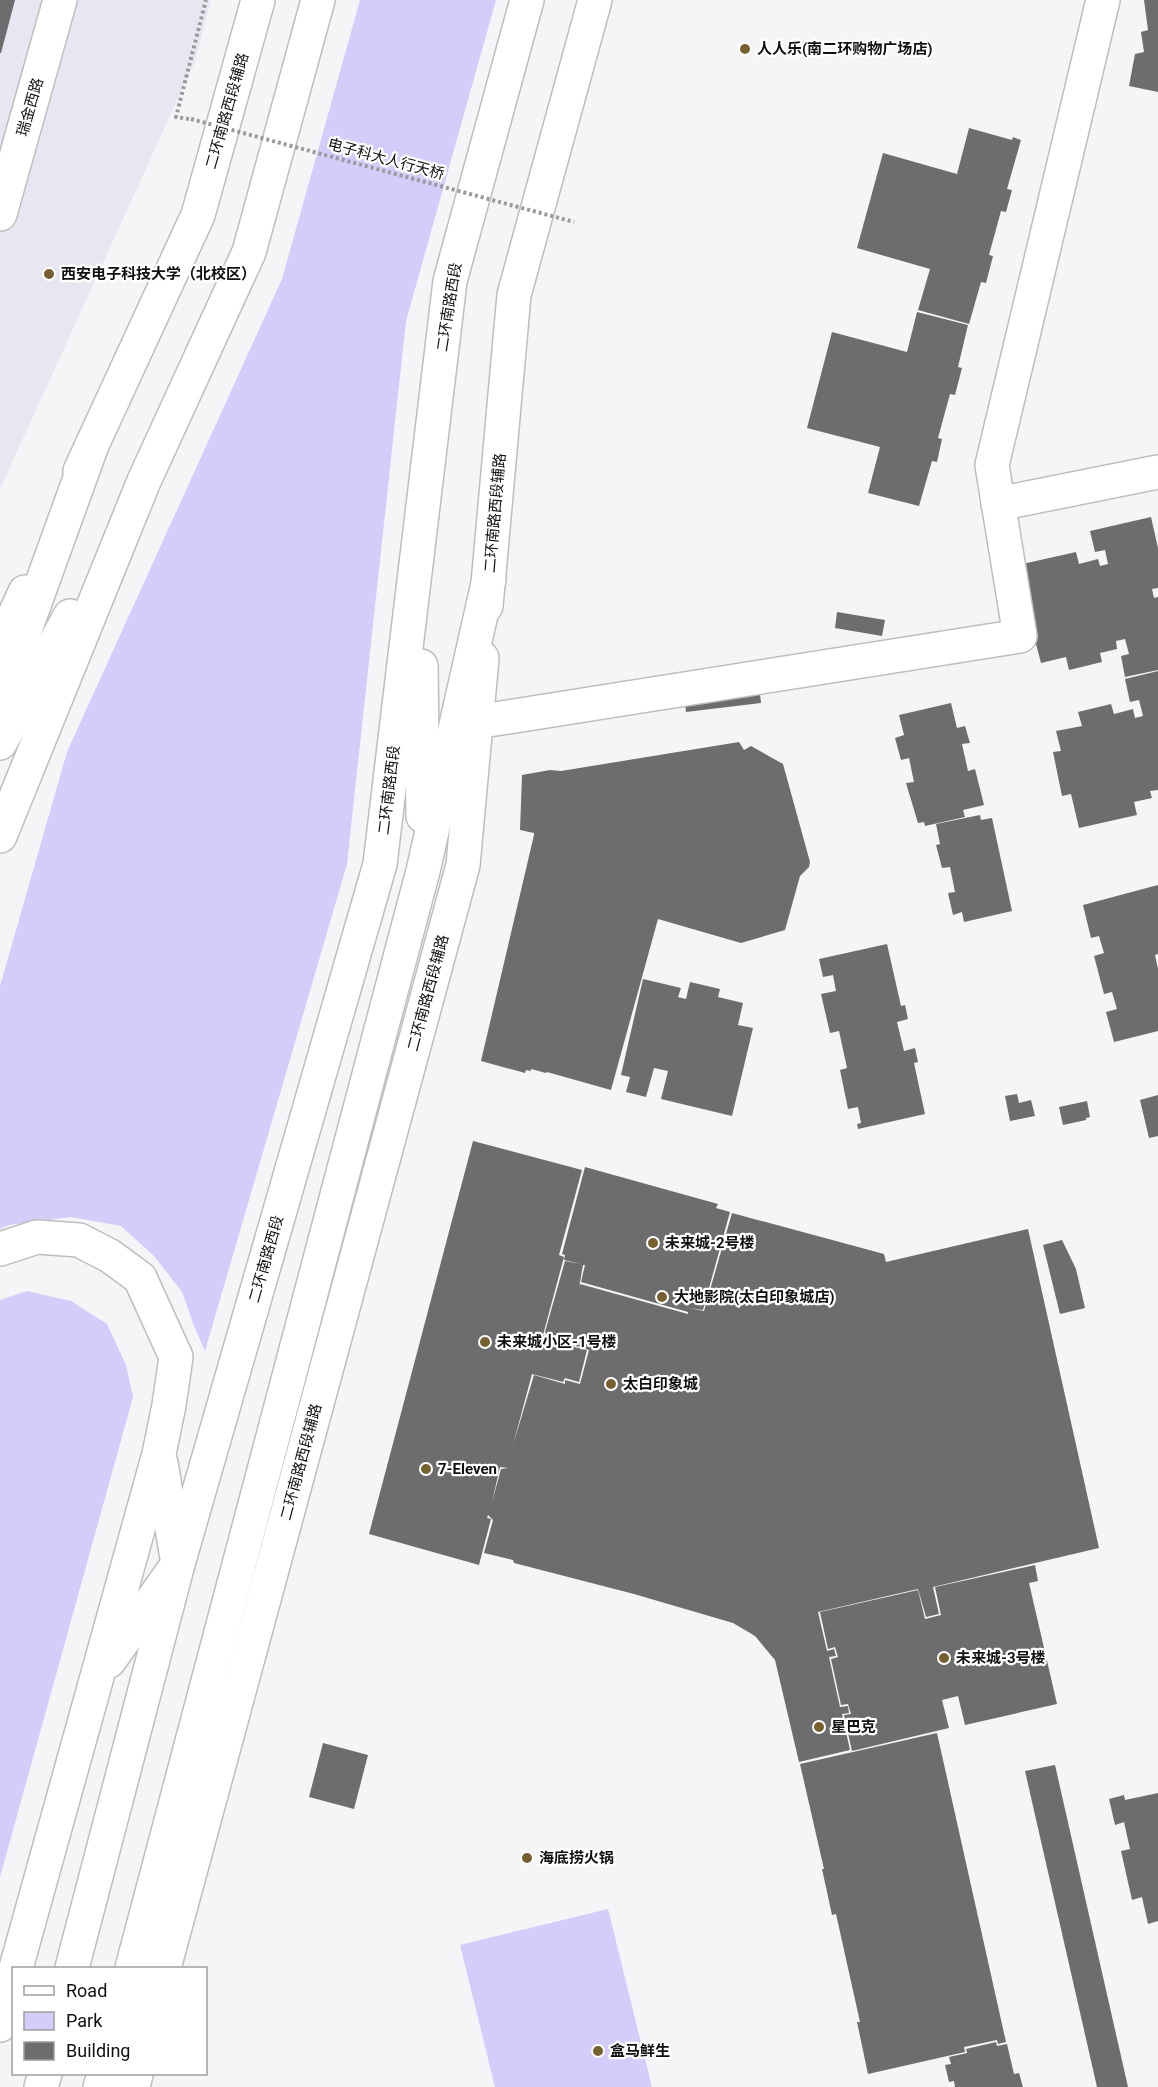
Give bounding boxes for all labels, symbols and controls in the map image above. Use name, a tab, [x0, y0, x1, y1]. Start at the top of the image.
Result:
place label: 人人乐(南二环购物广场店)	[757, 40, 933, 58]
marker: 人人乐(南二环购物广场店)	[738, 42, 752, 56]
street label: 二环南路西段辅路	[202, 51, 252, 171]
street label: 瑞金西路	[13, 76, 47, 138]
street label: 电子科大人行天桥	[326, 135, 446, 183]
street label: 二环南路西段	[433, 261, 465, 353]
place label: 西安电子科技大学（北校区）	[61, 265, 256, 283]
marker: 西安电子科技大学（北校区）	[42, 267, 56, 281]
street label: 二环南路西段辅路	[481, 452, 509, 574]
street label: 二环南路西段	[375, 744, 403, 836]
street label: 二环南路西段辅路	[404, 933, 452, 1053]
street label: 二环南路西段	[245, 1213, 287, 1305]
place label: 未来城-2号楼	[665, 1234, 755, 1252]
marker: 未来城-2号楼	[646, 1236, 660, 1250]
place label: 大地影院(太白印象城店)	[674, 1288, 835, 1306]
marker: 大地影院(太白印象城店)	[655, 1290, 669, 1304]
place label: 未来城小区-1号楼	[497, 1333, 617, 1351]
marker: 未来城小区-1号楼	[478, 1335, 492, 1349]
place label: 太白印象城	[623, 1375, 698, 1393]
marker: 太白印象城	[604, 1377, 618, 1391]
street label: 二环南路西段辅路	[277, 1402, 325, 1522]
place label: 7-Eleven	[438, 1460, 497, 1478]
marker: 7-Eleven	[419, 1462, 433, 1476]
place label: 未来城-3号楼	[956, 1649, 1046, 1667]
marker: 未来城-3号楼	[937, 1651, 951, 1665]
place label: 星巴克	[831, 1718, 876, 1736]
marker: 星巴克	[812, 1720, 826, 1734]
place label: 海底捞火锅	[539, 1849, 614, 1867]
marker: 海底捞火锅	[520, 1851, 534, 1865]
legend	[12, 1967, 207, 2075]
text: Road	[66, 1980, 107, 2001]
text: Park	[66, 2010, 103, 2031]
text: Building	[66, 2040, 130, 2061]
place label: 盒马鲜生	[610, 2042, 670, 2060]
marker: 盒马鲜生	[591, 2044, 605, 2058]

